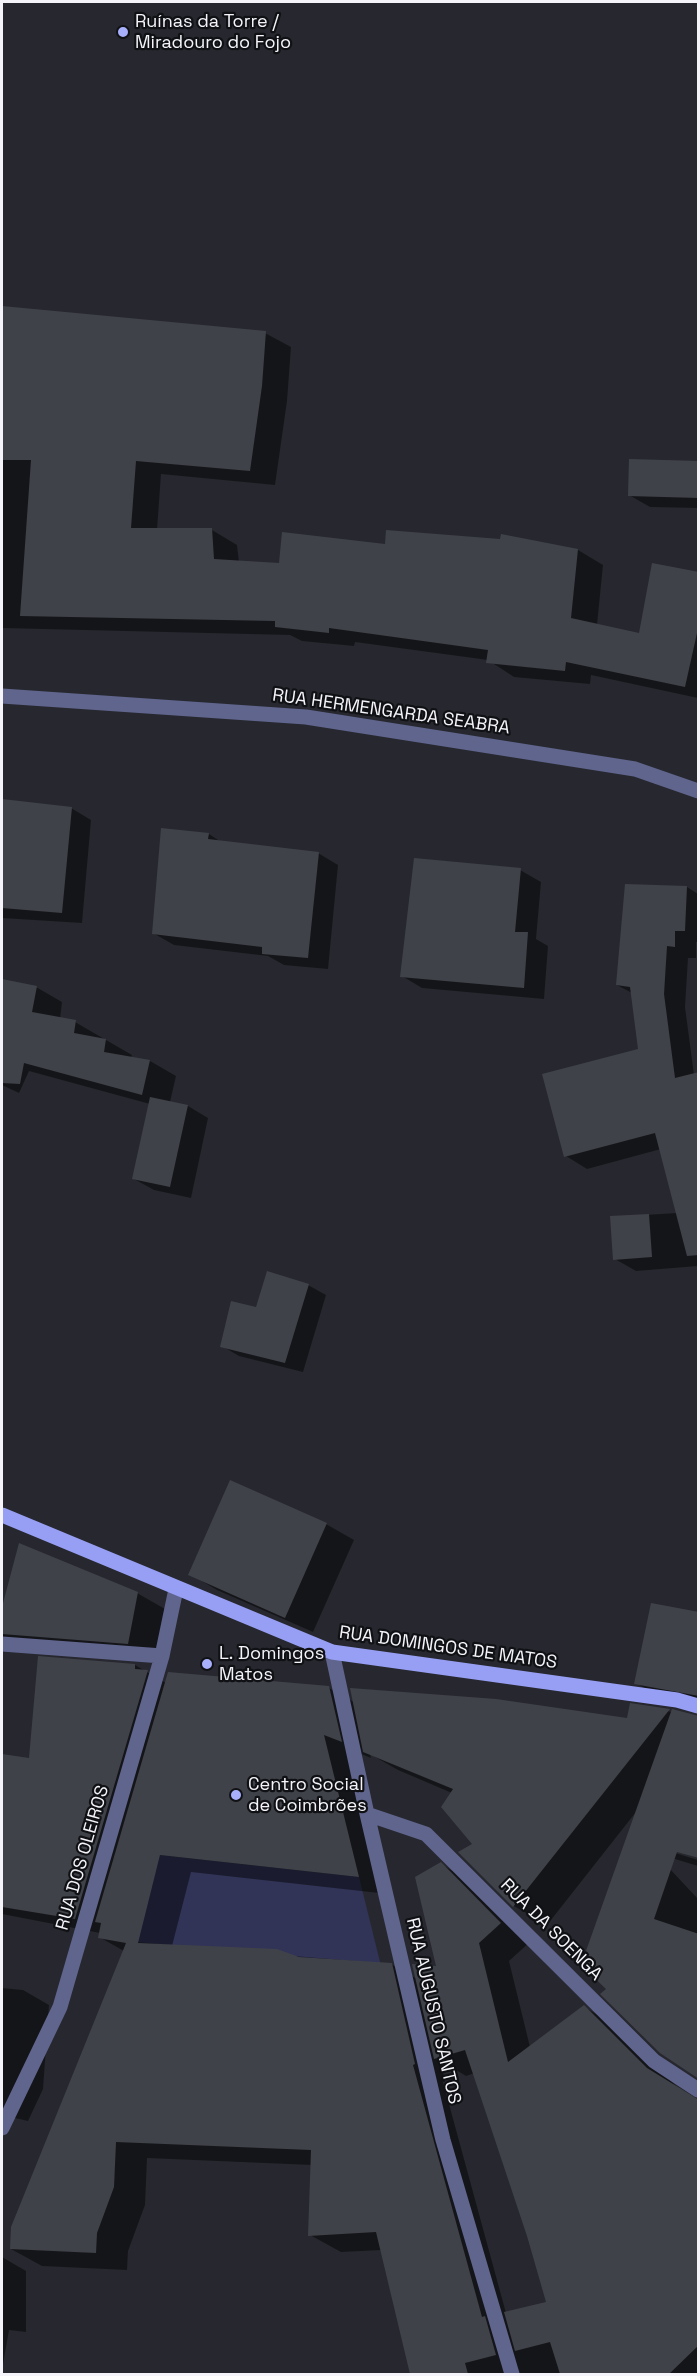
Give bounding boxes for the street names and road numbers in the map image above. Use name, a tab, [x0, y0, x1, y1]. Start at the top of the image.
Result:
street label: RUA HERMENGARDA SEABRA	[271, 685, 511, 739]
street label: RUA DOMINGOS DE MATOS	[338, 1622, 558, 1674]
street label: RUA DOS OLEIROS	[52, 1783, 114, 1933]
street label: RUA DA SOENGA	[496, 1875, 606, 1985]
street label: RUA AUGUSTO SANTOS	[401, 1916, 465, 2106]

